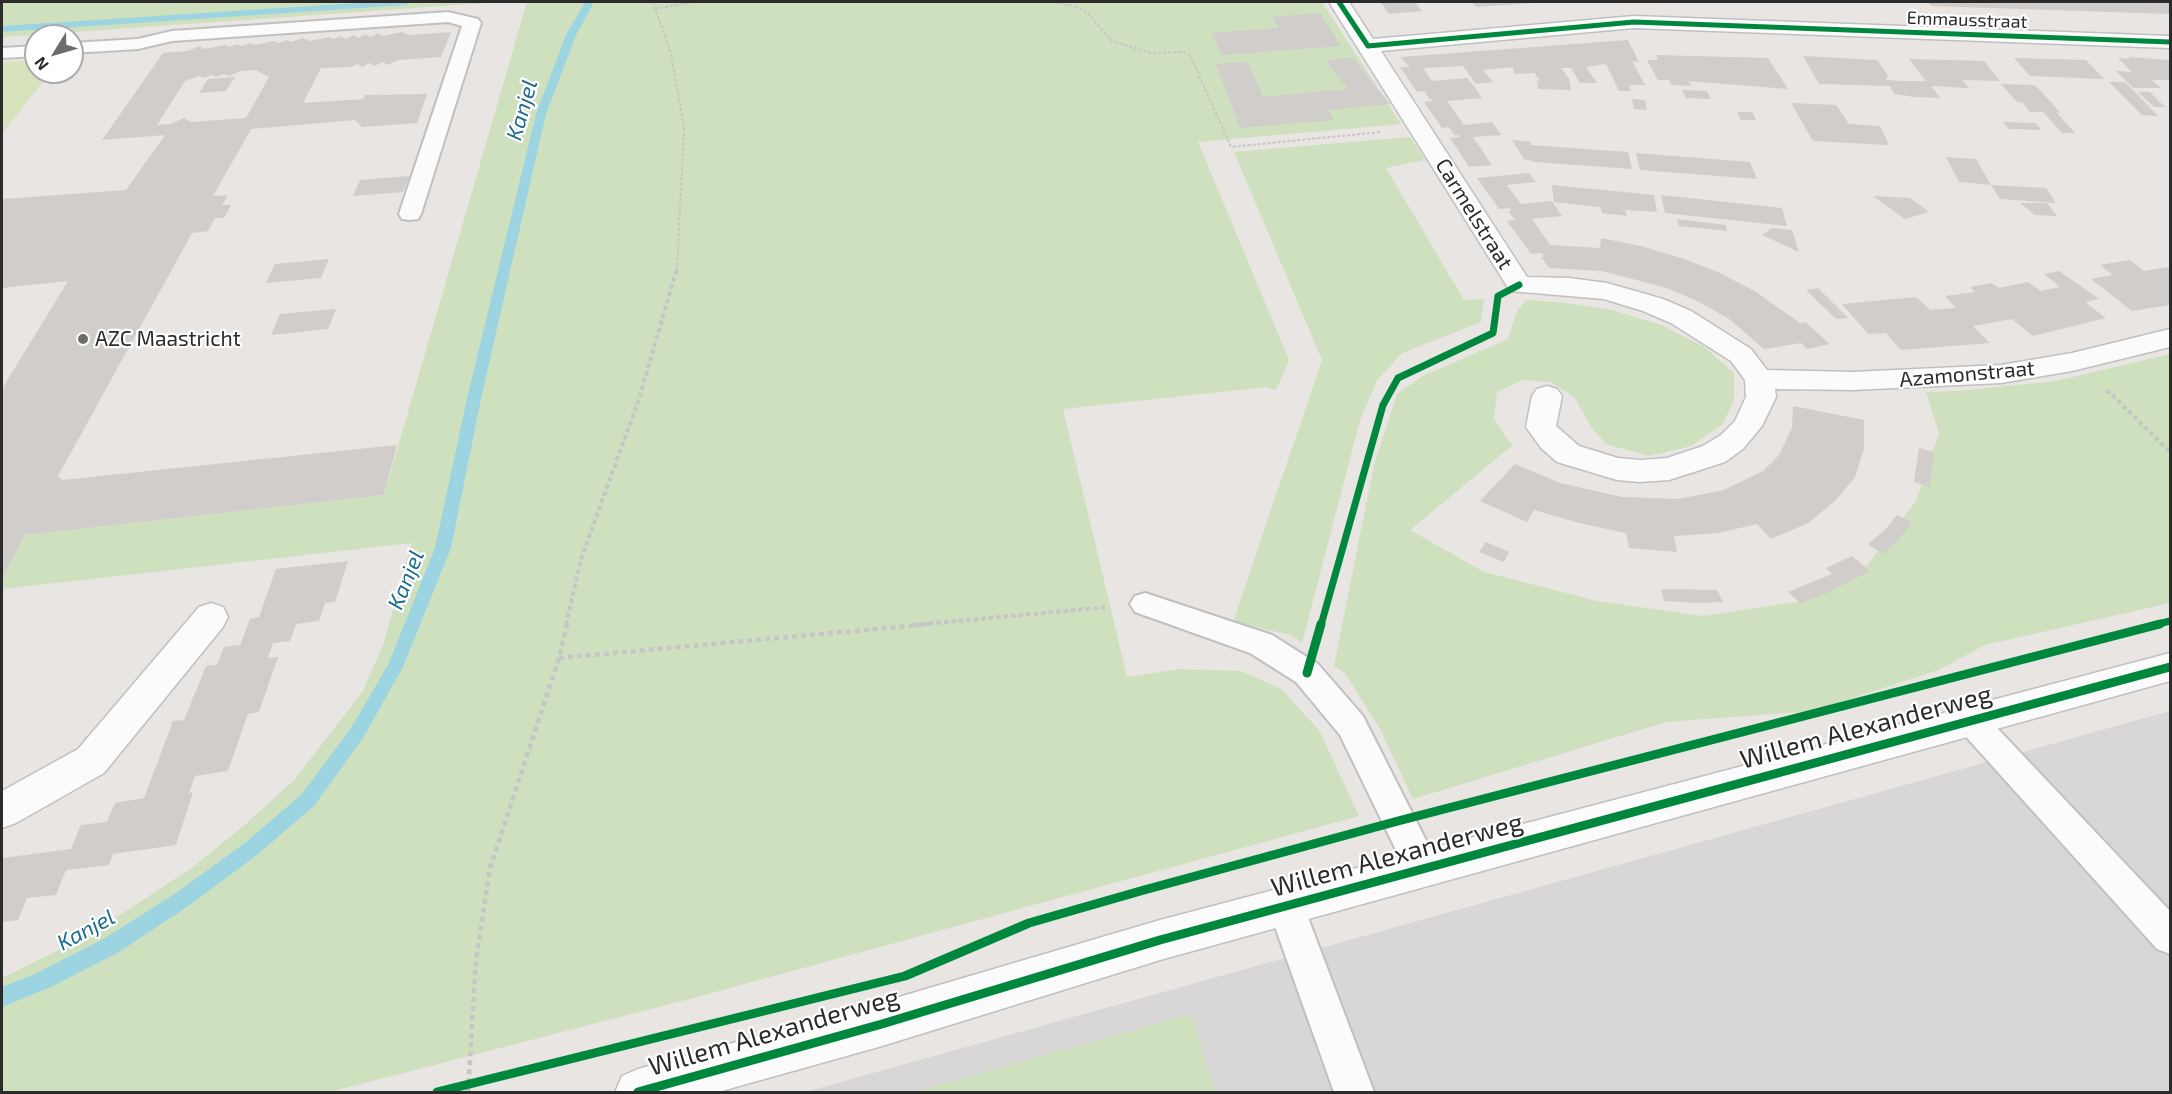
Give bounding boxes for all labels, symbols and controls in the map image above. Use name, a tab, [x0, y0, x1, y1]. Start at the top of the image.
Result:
street label: Emmausstraat	[1906, 7, 2028, 33]
north arrow	[24, 24, 84, 84]
text: N	[30, 54, 52, 74]
water label: Kanjel	[501, 77, 543, 143]
street label: Carmelstraat	[1430, 154, 1518, 274]
place label: AZC Maastricht	[95, 326, 241, 352]
marker: AZC Maastricht	[76, 332, 90, 346]
street label: Azamonstraat	[1898, 356, 2036, 392]
water label: Kanjel	[382, 546, 430, 614]
street label: Willem Alexanderweg	[1737, 678, 1995, 776]
street label: Willem Alexanderweg	[1268, 806, 1526, 904]
water label: Kanjel	[53, 904, 119, 956]
street label: Willem Alexanderweg	[645, 981, 903, 1083]

